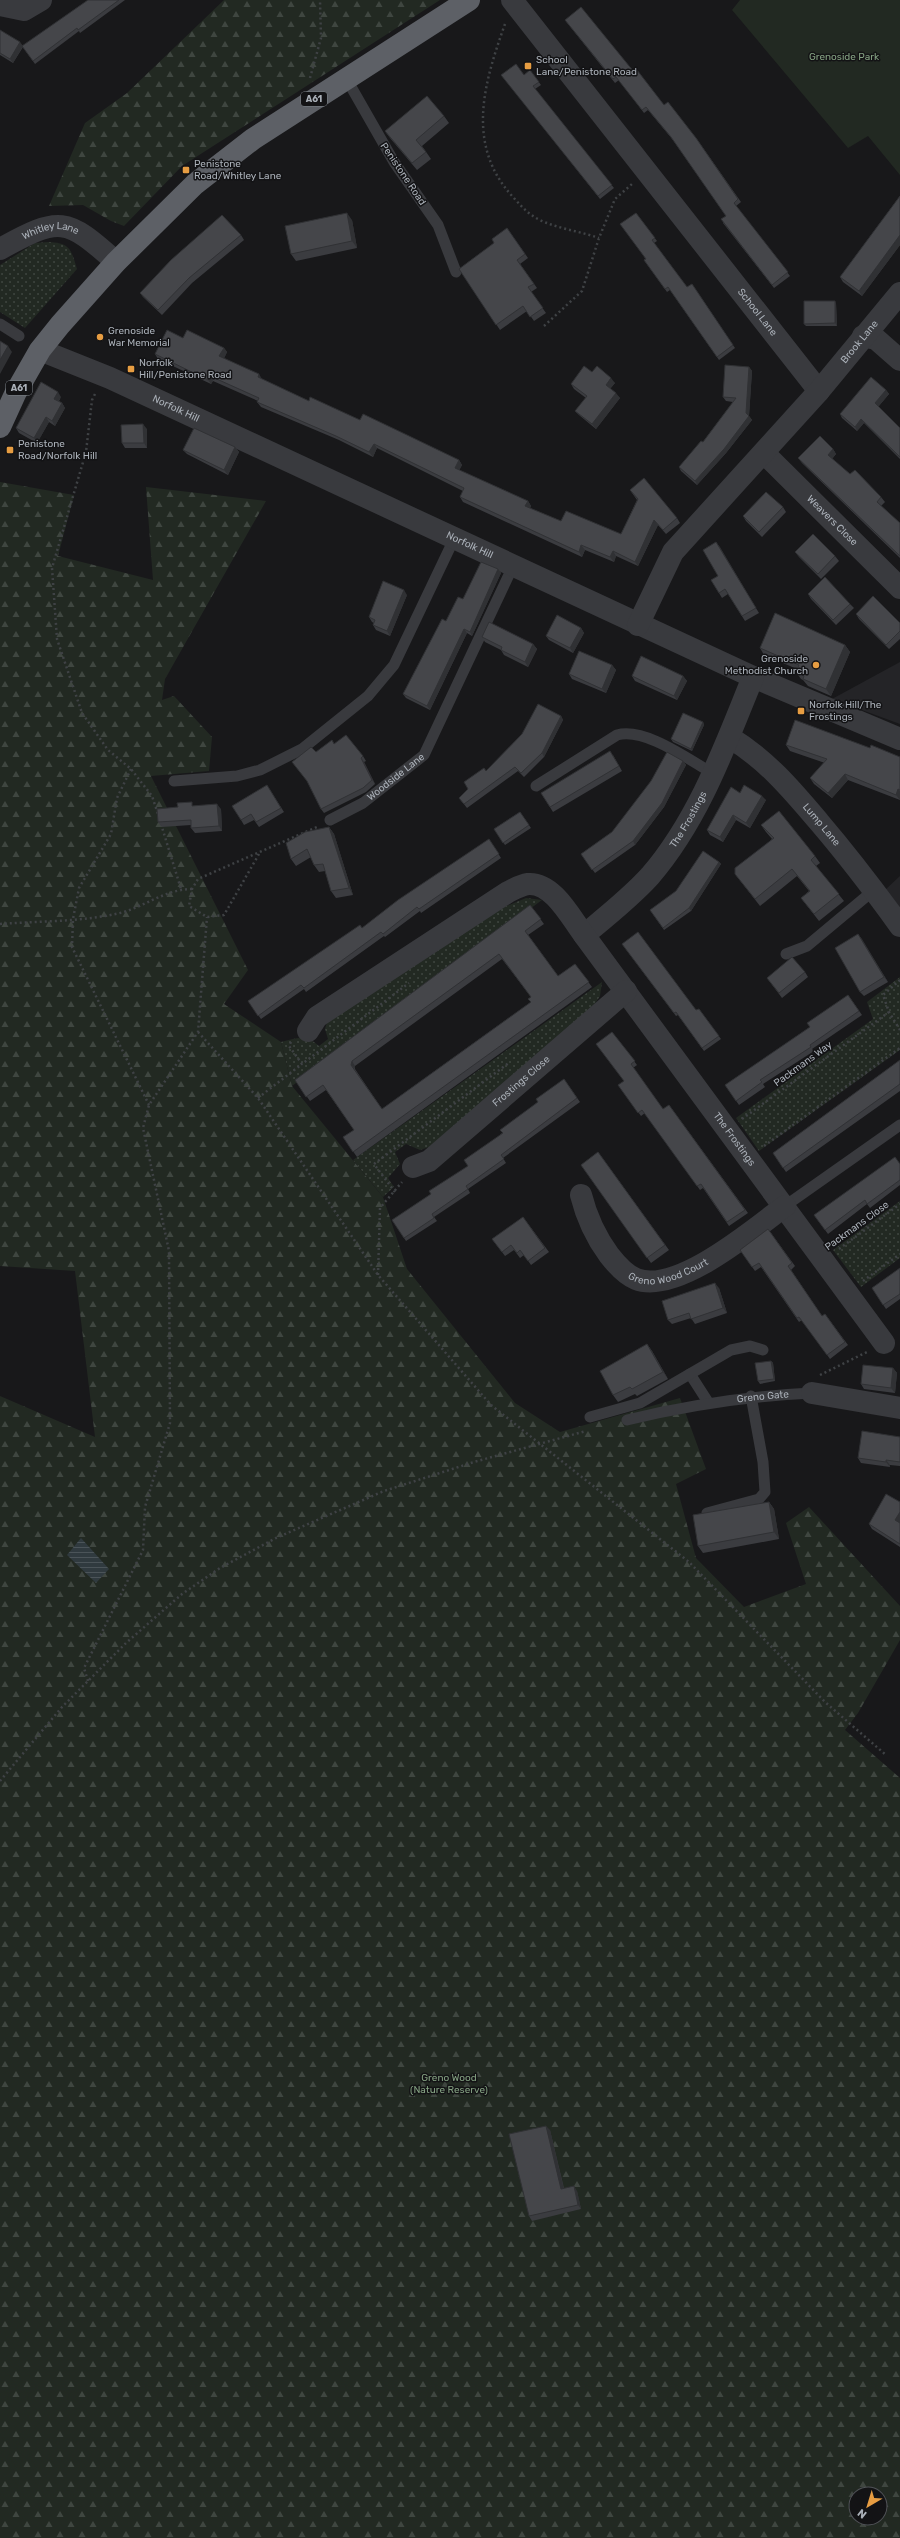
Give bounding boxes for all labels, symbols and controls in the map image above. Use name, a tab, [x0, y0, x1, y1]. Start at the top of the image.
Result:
park label: Grenoside Park	[809, 51, 880, 63]
place label: School Lane/Penistone Road	[536, 54, 637, 78]
marker: School Lane/Penistone Road	[523, 61, 533, 71]
road number: A61	[301, 92, 327, 106]
street label: Penistone Road	[378, 140, 428, 208]
place label: Penistone Road/Whitley Lane	[194, 158, 282, 182]
marker: Penistone Road/Whitley Lane	[181, 165, 191, 175]
street label: Whitley Lane	[20, 220, 81, 242]
street label: School Lane	[735, 286, 780, 339]
street label: Brook Lane	[838, 318, 881, 366]
place label: Grenoside War Memorial	[108, 325, 170, 349]
marker: Grenoside War Memorial	[95, 332, 105, 342]
place label: Norfolk Hill/Penistone Road	[139, 357, 232, 381]
marker: Norfolk Hill/Penistone Road	[126, 364, 136, 374]
road number: A61	[6, 381, 32, 395]
street label: Norfolk Hill	[150, 393, 201, 425]
place label: Penistone Road/Norfolk Hill	[18, 438, 97, 462]
marker: Penistone Road/Norfolk Hill	[5, 445, 15, 455]
street label: Weavers Close	[804, 493, 860, 549]
street label: Norfolk Hill	[444, 529, 495, 561]
place label: Grenoside Methodist Church	[725, 653, 808, 677]
marker: Grenoside Methodist Church	[811, 660, 821, 670]
place label: Norfolk Hill/The Frostings	[809, 699, 882, 723]
marker: Norfolk Hill/The Frostings	[796, 706, 806, 716]
street label: Woodside Lane	[365, 751, 427, 803]
street label: The Frostings	[667, 789, 709, 850]
street label: Lump Lane	[800, 801, 843, 849]
street label: Packmans Way	[772, 1039, 835, 1089]
street label: Frostings Close	[490, 1053, 553, 1109]
street label: The Frostings	[711, 1110, 758, 1168]
street label: Packmans Close	[823, 1199, 892, 1253]
street label: Greno Wood Court	[626, 1256, 710, 1288]
street label: Greno Gate	[736, 1388, 790, 1406]
park label: Greno Wood (Nature Reserve)	[410, 2072, 488, 2096]
north arrow	[848, 2486, 888, 2526]
text: N	[855, 2506, 869, 2521]

